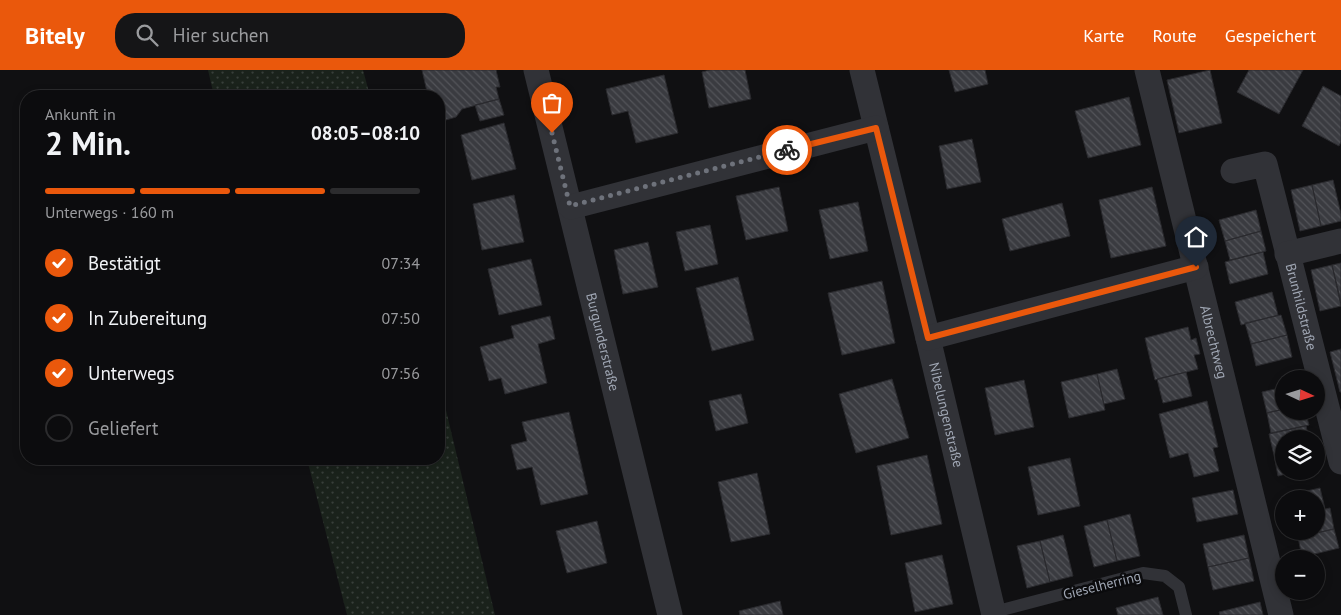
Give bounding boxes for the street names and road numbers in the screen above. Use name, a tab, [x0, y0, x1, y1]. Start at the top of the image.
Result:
street label: Brunhildstraße	[1282, 261, 1321, 352]
street label: Burgunderstraße	[582, 291, 624, 393]
street label: Albrechtweg	[1196, 303, 1232, 380]
street label: Nibelungenstraße	[925, 361, 968, 469]
street label: Gieselherring	[1061, 567, 1143, 603]

